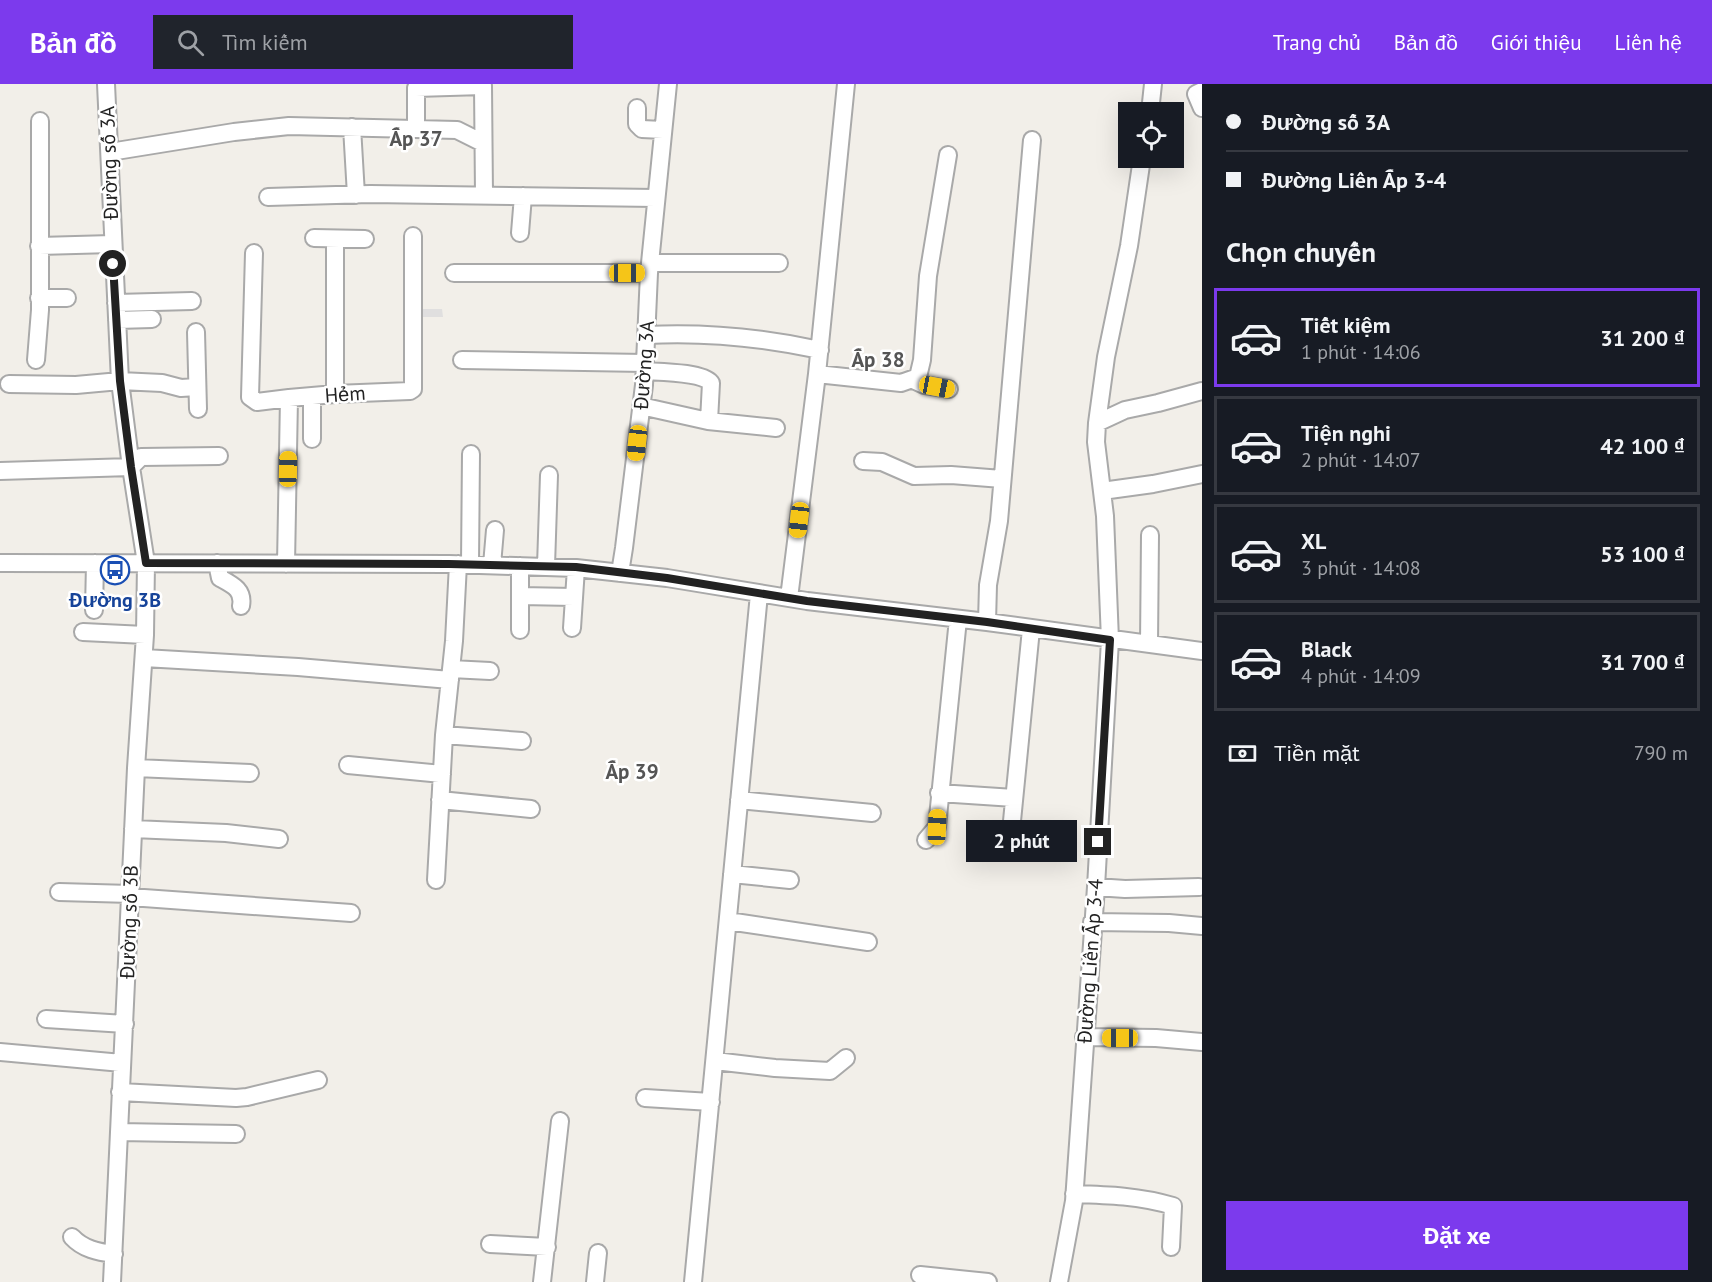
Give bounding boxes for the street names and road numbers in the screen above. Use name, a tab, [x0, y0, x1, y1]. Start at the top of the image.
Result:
street label: Đường số 3A	[94, 105, 124, 221]
street label: Đường 3A	[628, 319, 660, 411]
street label: Hẻm	[324, 380, 366, 408]
street label: Đường số 3B	[114, 865, 144, 980]
street label: Đường Liên Ấp 3-4	[1071, 878, 1109, 1045]

